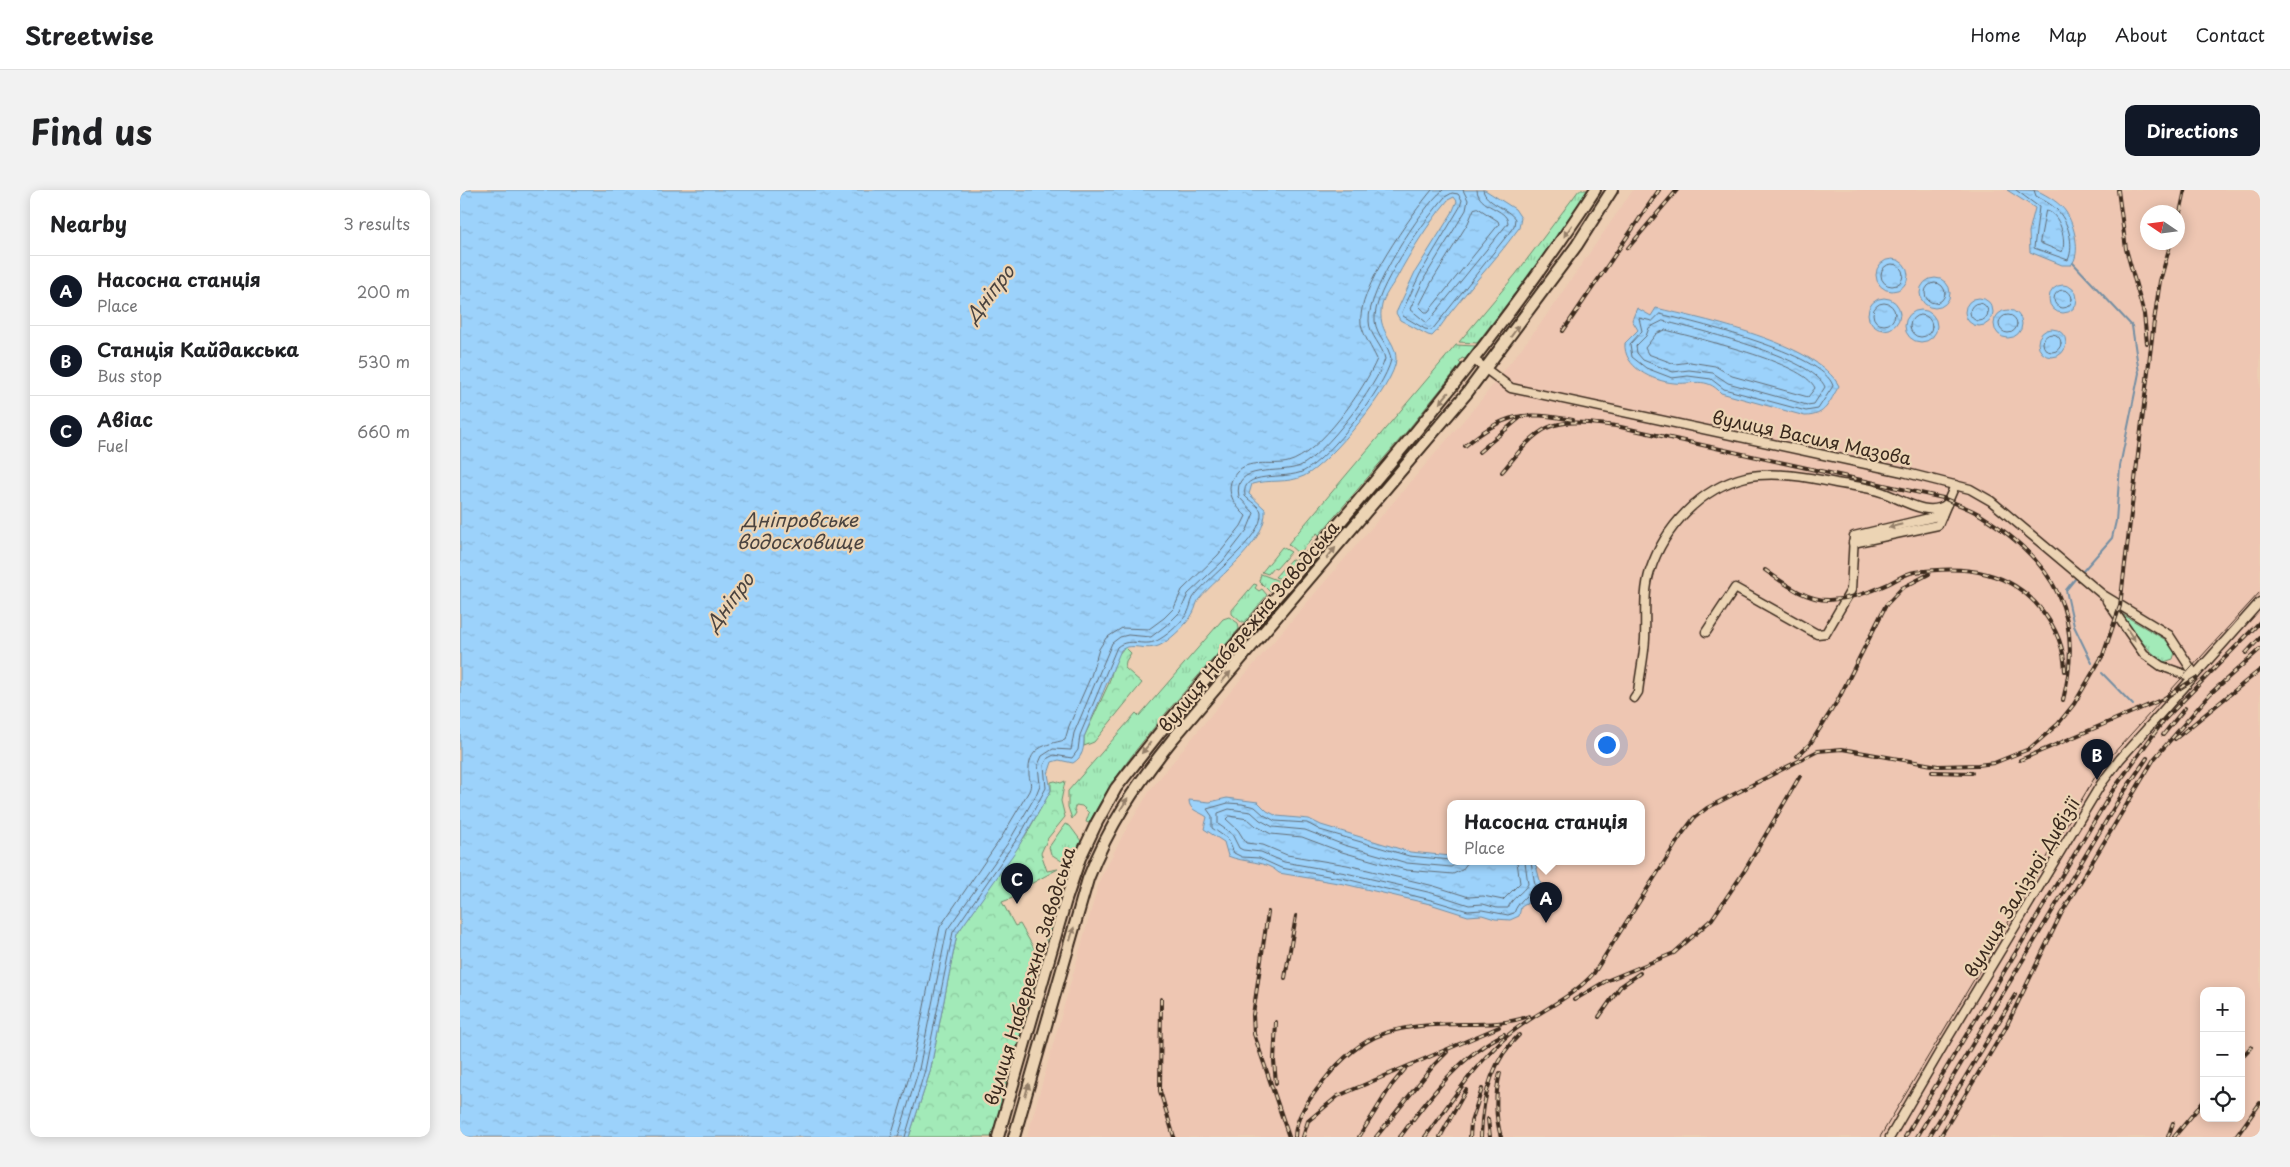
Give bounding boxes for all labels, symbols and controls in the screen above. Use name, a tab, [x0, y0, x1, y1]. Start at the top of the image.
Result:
text: Streetwise	[25, 17, 154, 53]
text: Home	[1970, 21, 2020, 48]
text: Map	[2048, 21, 2087, 48]
text: About	[2115, 21, 2167, 48]
text: Contact	[2195, 21, 2265, 48]
text: Find us	[30, 104, 152, 157]
button: Directions	[2125, 105, 2260, 156]
north arrow	[2140, 205, 2185, 250]
text: Nearby	[50, 207, 127, 239]
text: 3 results	[343, 211, 410, 235]
one-way arrow	[1563, 224, 1573, 237]
water label: Дніпро	[956, 257, 1021, 329]
text: Насосна станція	[97, 265, 261, 293]
text: A	[60, 279, 72, 303]
text: 200 m	[357, 279, 410, 303]
text: Place	[97, 293, 138, 317]
one-way arrow	[1510, 324, 1520, 338]
text: Станція Кайдакська	[97, 335, 299, 363]
text: B	[61, 349, 71, 373]
text: 530 m	[357, 349, 410, 373]
text: Bus stop	[97, 363, 162, 387]
one-way arrow	[1438, 391, 1449, 404]
street label: вулиця Василя Мазова	[1710, 403, 1915, 471]
text: Авіас	[97, 405, 153, 433]
text: C	[60, 419, 72, 443]
text: 660 m	[357, 419, 410, 443]
text: Fuel	[97, 433, 128, 457]
water label: Дніпровське водосховище	[737, 505, 864, 555]
street label: вулиця Набережна Заводська	[1151, 514, 1345, 738]
one-way arrow	[1887, 522, 1902, 530]
one-way arrow	[1326, 547, 1337, 560]
water label: Дніпро	[697, 565, 761, 637]
one-way arrow	[2126, 629, 2135, 642]
one-way arrow	[1220, 671, 1231, 683]
your location	[1594, 732, 1620, 758]
pin: B	[2081, 739, 2113, 780]
one-way arrow	[1140, 742, 1151, 755]
street label: вулиця Залізної Дивізії	[1957, 791, 2086, 982]
one-way arrow	[1120, 797, 1129, 810]
popup	[1447, 800, 1645, 865]
text: Насосна станція	[1464, 807, 1628, 835]
text: Place	[1464, 835, 1505, 859]
street label: вулиця Набережна Заводська	[977, 843, 1081, 1109]
pin: C	[1001, 863, 1033, 904]
pin: A	[1530, 882, 1562, 923]
one-way arrow	[1068, 926, 1076, 941]
map controls	[2200, 987, 2245, 1122]
button: +	[2200, 987, 2245, 1032]
button: −	[2200, 1032, 2245, 1077]
button: locate	[2200, 1077, 2245, 1122]
one-way arrow	[1024, 1083, 1032, 1098]

